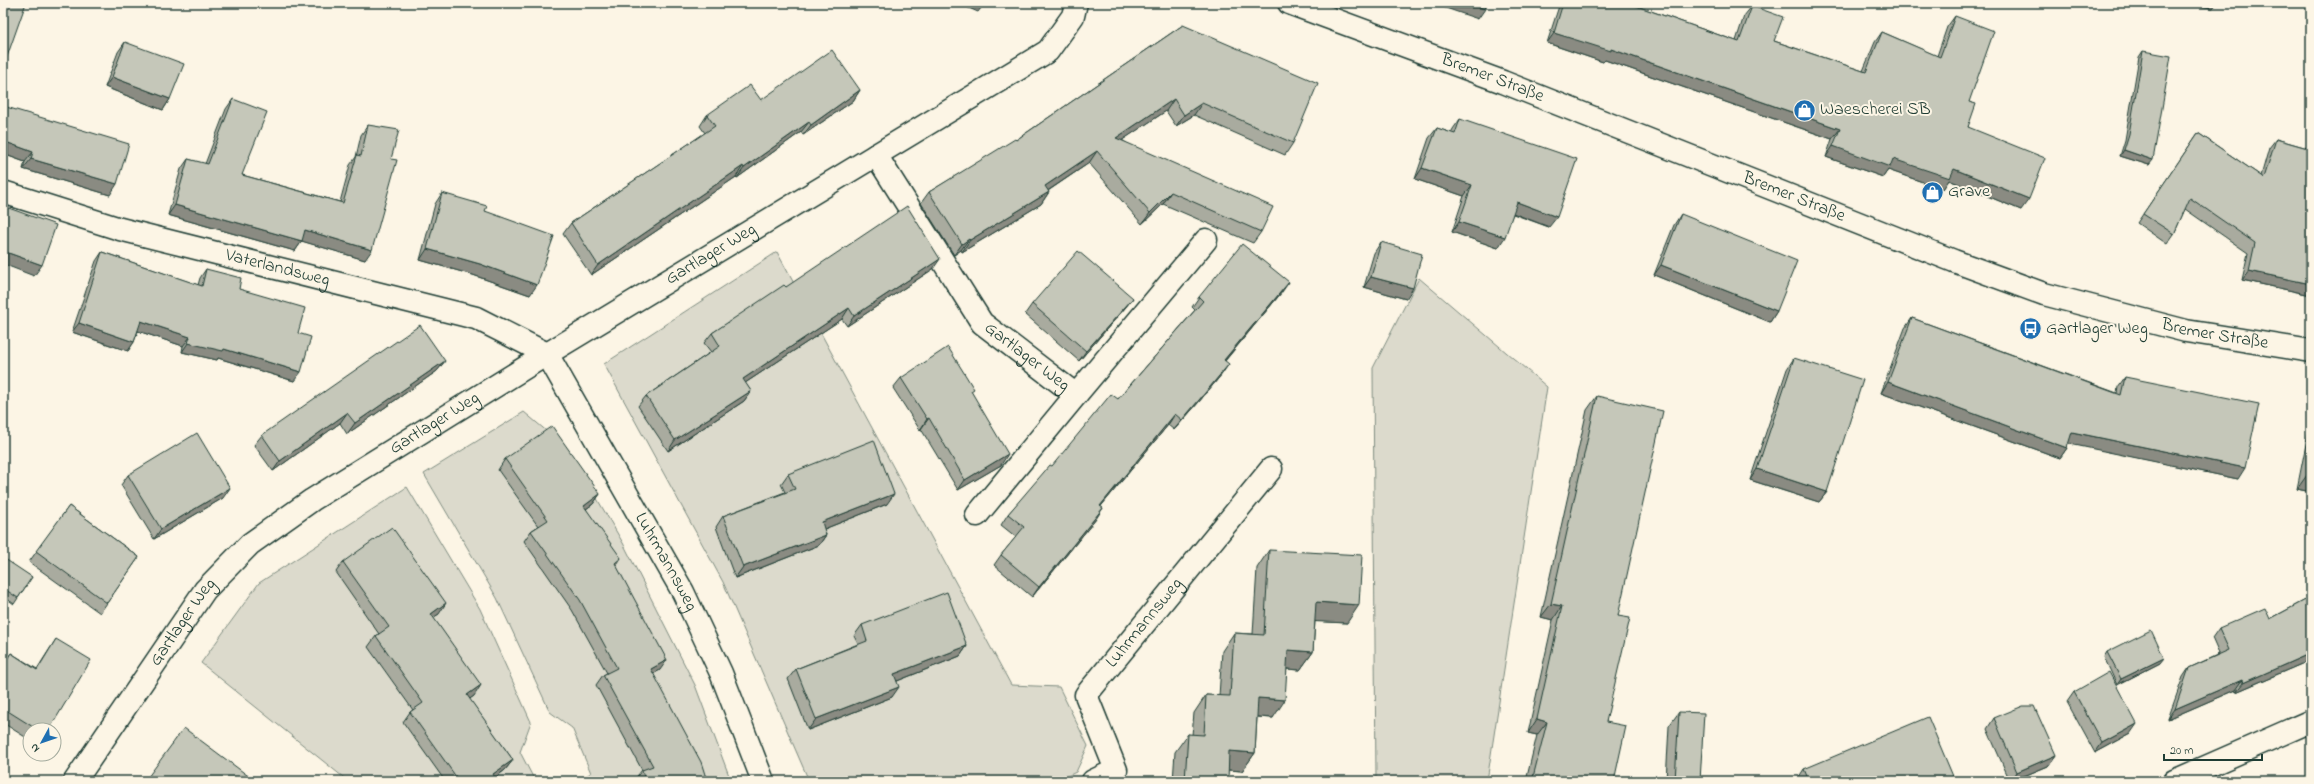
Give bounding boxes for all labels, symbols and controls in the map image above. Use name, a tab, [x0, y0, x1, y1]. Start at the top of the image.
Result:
street label: Bremer Straße	[1436, 47, 1549, 110]
shop icon: Waescherei SB	[1792, 97, 1818, 123]
place label: Waescherei SB	[1820, 97, 1931, 123]
street label: Bremer Straße	[1738, 165, 1850, 230]
shop icon: Grave	[1920, 179, 1946, 205]
place label: Grave	[1948, 179, 1991, 205]
street label: Gartlager Weg	[661, 217, 762, 292]
street label: Vaterlandsweg	[221, 243, 332, 295]
street label: Bremer Straße	[2157, 312, 2271, 357]
street label: Gartlager Weg	[978, 316, 1075, 399]
bus stop icon: Gartlager Weg	[2018, 316, 2044, 342]
place label: Gartlager Weg	[2046, 316, 2148, 343]
street label: Gartlager Weg	[385, 386, 485, 462]
street label: Luhrmannsweg	[627, 508, 703, 616]
street label: Gartlager Weg	[144, 572, 223, 672]
street label: Luhrmannsweg	[1100, 573, 1190, 674]
north arrow	[22, 722, 62, 762]
scale bar	[2164, 736, 2262, 762]
text: N	[27, 740, 44, 756]
text: 20 m	[2170, 742, 2193, 760]

